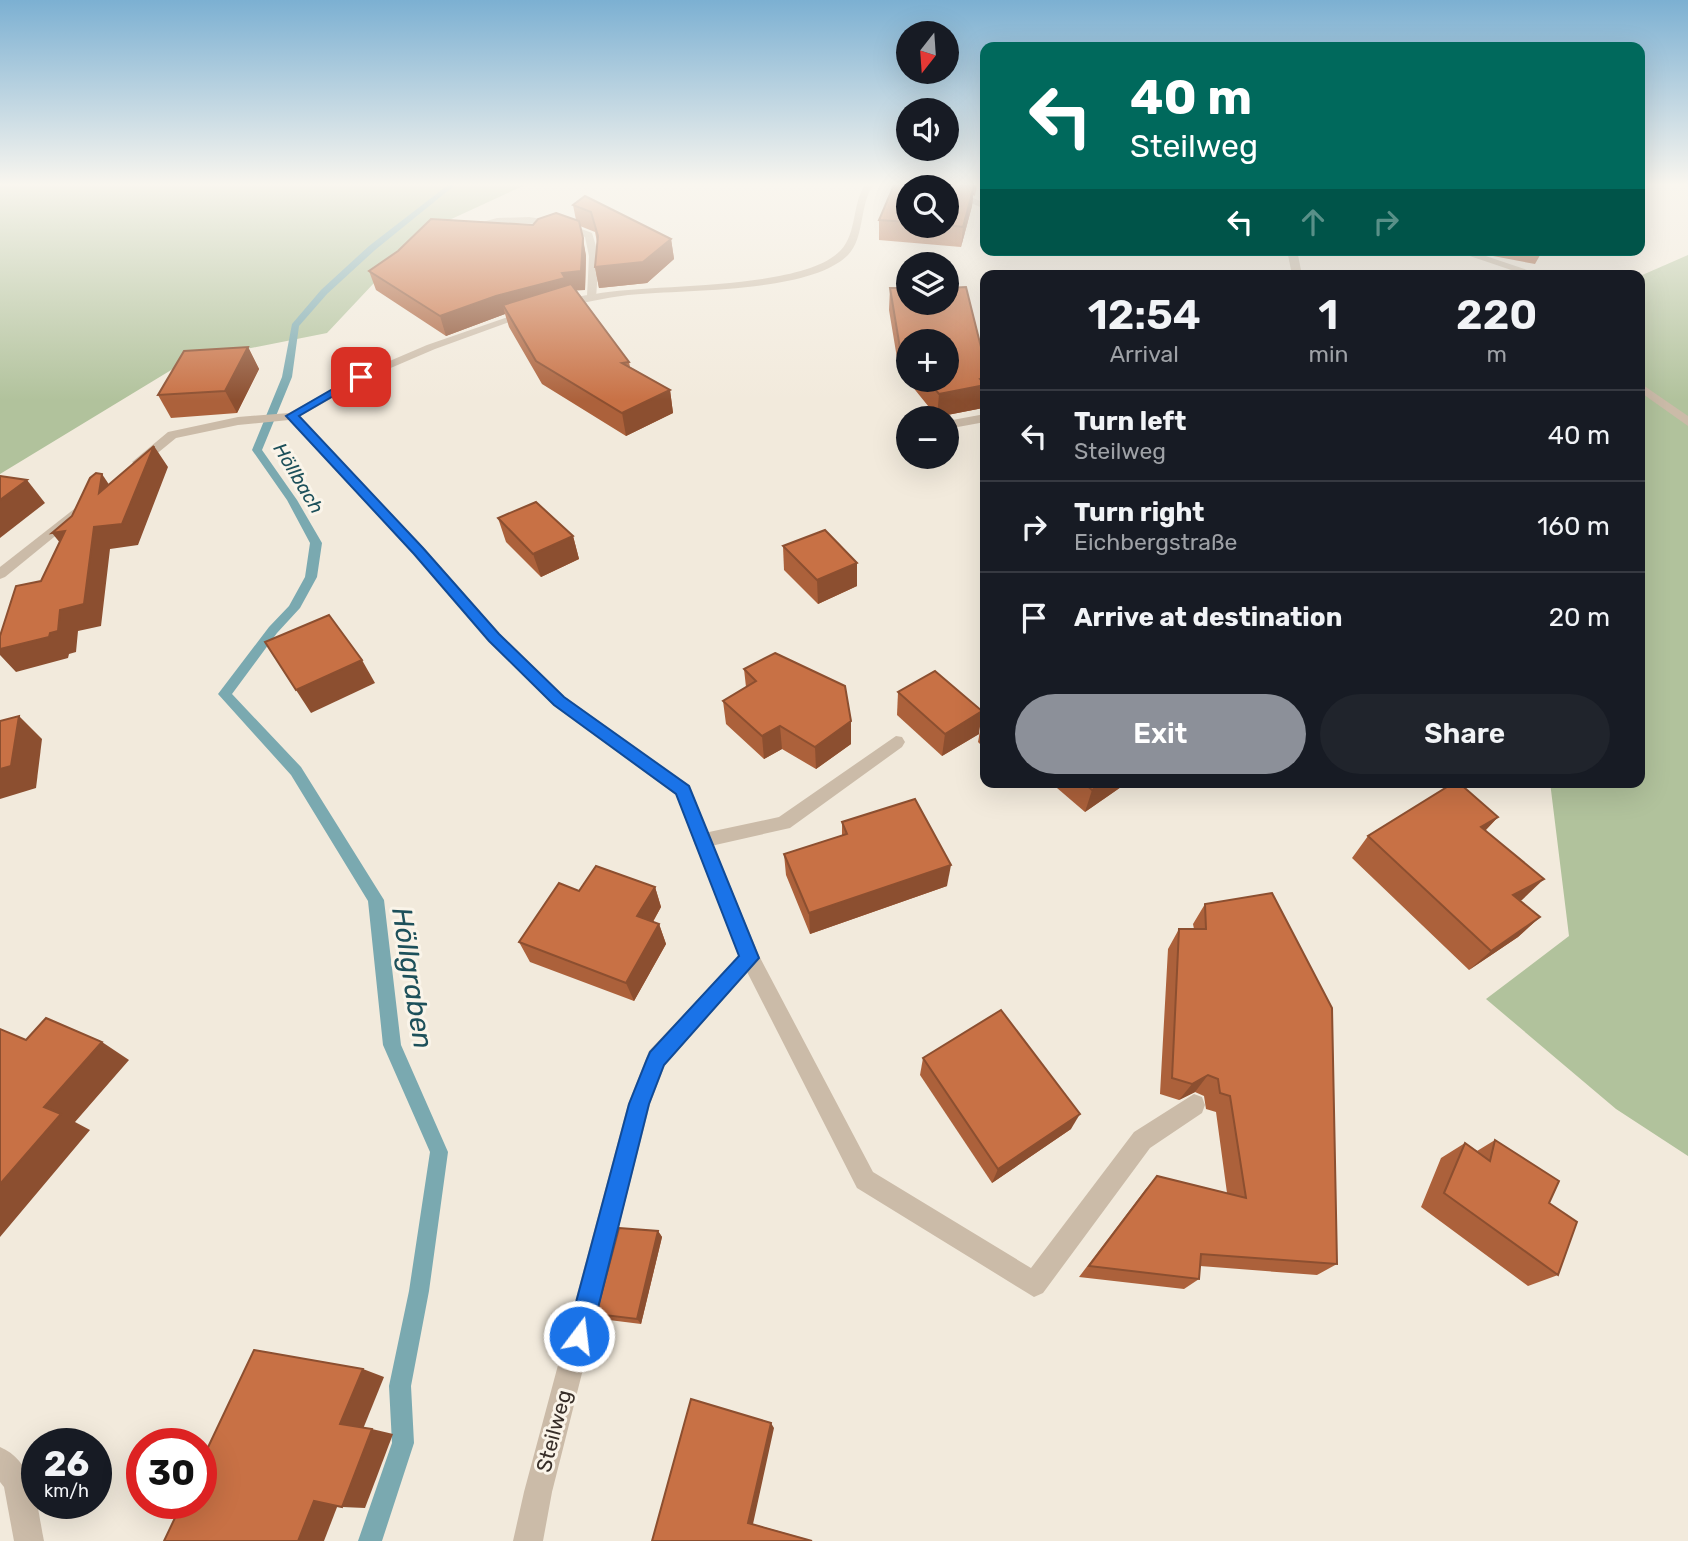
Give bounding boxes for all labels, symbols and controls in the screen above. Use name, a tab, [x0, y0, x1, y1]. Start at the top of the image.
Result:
north arrow	[896, 21, 959, 84]
map controls	[896, 21, 959, 469]
text: 40 m	[1130, 68, 1252, 126]
icon: left	[1015, 70, 1106, 161]
button: sound	[896, 98, 959, 161]
text: Steilweg	[1130, 127, 1258, 165]
button: search	[896, 175, 959, 238]
icon: left	[1221, 203, 1259, 241]
icon: ahead	[1294, 203, 1332, 241]
icon: right	[1367, 203, 1405, 241]
button: layers	[896, 252, 959, 315]
text: 12:54	[1088, 290, 1201, 340]
text: 1	[1318, 290, 1338, 340]
text: 220	[1456, 290, 1537, 340]
button: +	[896, 329, 959, 392]
text: Arrival	[1110, 340, 1179, 368]
text: min	[1308, 340, 1348, 368]
text: m	[1486, 340, 1507, 368]
pin	[331, 347, 391, 407]
icon: arrive	[342, 358, 380, 396]
button: −	[896, 406, 959, 469]
text: Turn left	[1074, 406, 1186, 437]
icon: left	[1015, 417, 1053, 455]
text: 40 m	[1548, 420, 1610, 451]
text: Steilweg	[1074, 437, 1166, 465]
water label: Höllbach	[269, 439, 329, 518]
text: Turn right	[1074, 497, 1204, 528]
icon: right	[1015, 508, 1053, 546]
text: 160 m	[1537, 511, 1610, 542]
text: Eichbergstraße	[1074, 528, 1237, 556]
icon: arrive	[1015, 599, 1053, 637]
text: Arrive at destination	[1074, 602, 1342, 633]
text: 20 m	[1549, 602, 1610, 633]
button: Exit	[1015, 694, 1306, 774]
button: Share	[1320, 694, 1610, 774]
water label: Höllgraben	[385, 905, 440, 1051]
position arrow	[542, 1299, 616, 1373]
street label: Steilweg	[531, 1387, 576, 1475]
speed limit sign: 30	[126, 1428, 217, 1519]
text: 26	[44, 1443, 89, 1485]
text: km/h	[44, 1480, 89, 1502]

